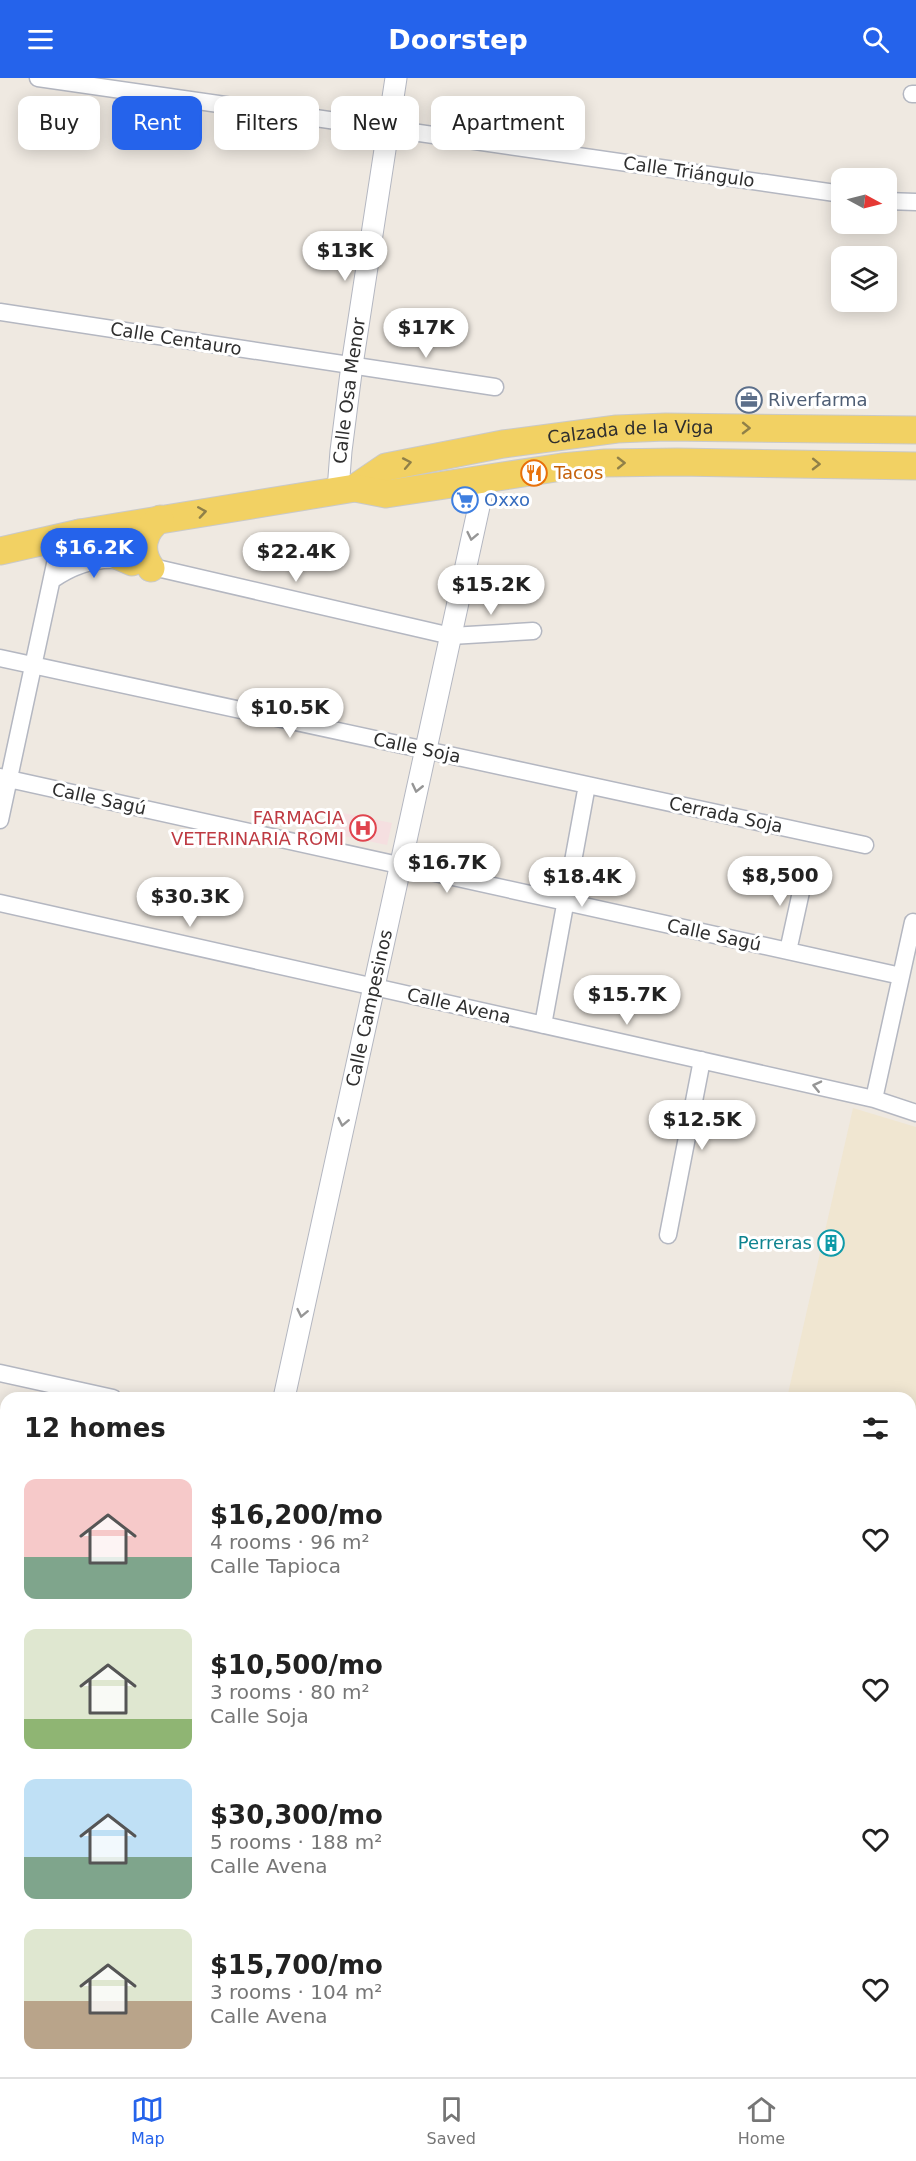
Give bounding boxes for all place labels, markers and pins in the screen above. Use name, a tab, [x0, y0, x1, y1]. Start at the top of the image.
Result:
pin: $13K	[309, 231, 381, 282]
pin: $17K	[390, 308, 462, 359]
office icon: Riverfarma	[734, 385, 764, 415]
place label: Riverfarma	[768, 389, 868, 410]
restaurant icon: Tacos	[519, 458, 549, 488]
place label: Tacos	[553, 462, 603, 483]
supermarket icon: Oxxo	[450, 485, 480, 515]
place label: Oxxo	[484, 489, 530, 510]
pin: $16.2K	[45, 528, 143, 579]
pin: $22.4K	[247, 532, 345, 583]
pin: $15.2K	[442, 565, 540, 616]
pin: $10.5K	[241, 688, 339, 739]
place label: FARMACIA VETERINARIA ROMI	[171, 807, 345, 849]
hospital icon: FARMACIA VETERINARIA ROMI	[348, 813, 378, 843]
pin: $16.7K	[398, 843, 496, 894]
pin: $8,500	[731, 856, 829, 907]
pin: $18.4K	[533, 857, 631, 908]
pin: $30.3K	[141, 877, 239, 928]
pin: $15.7K	[578, 975, 676, 1026]
pin: $12.5K	[653, 1100, 751, 1151]
building icon: Perreras	[816, 1228, 846, 1258]
place label: Perreras	[738, 1232, 812, 1253]

